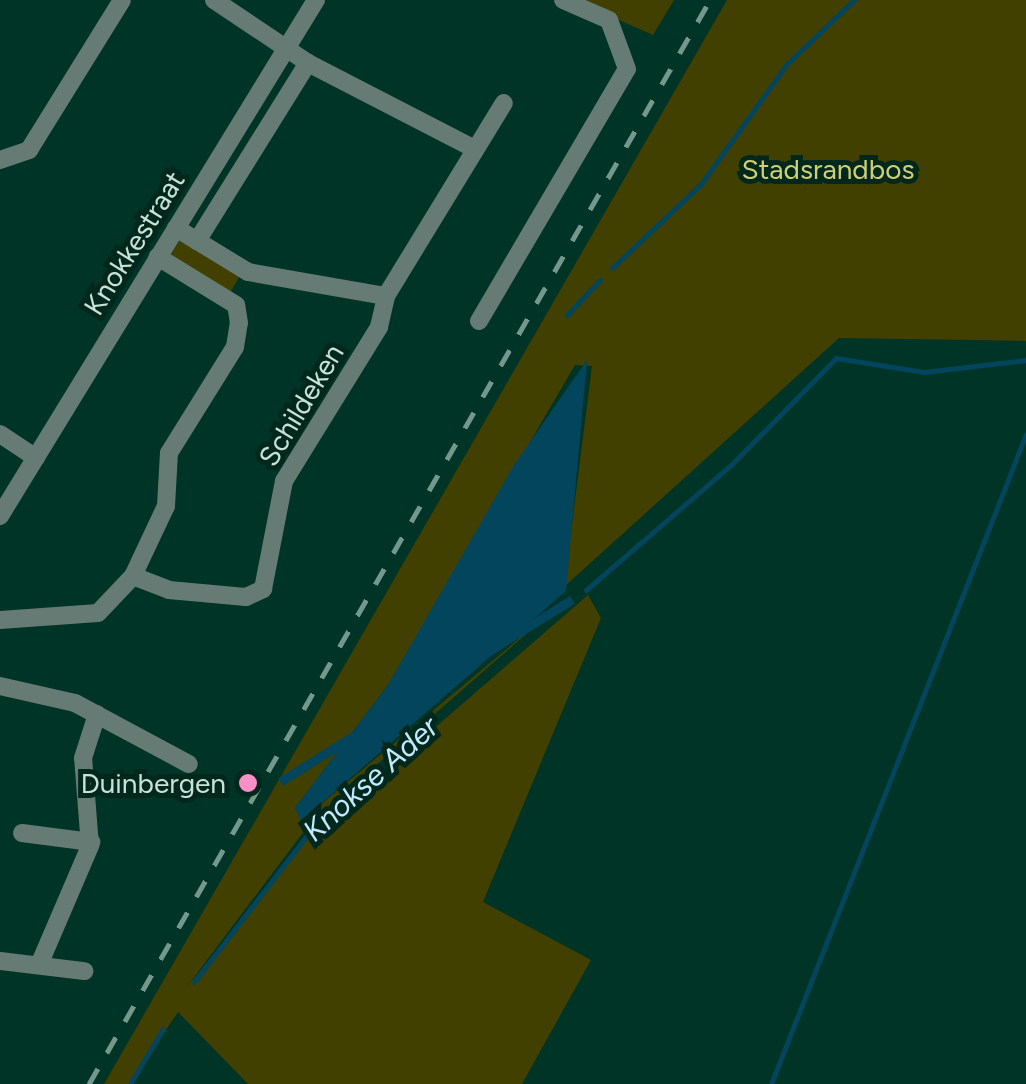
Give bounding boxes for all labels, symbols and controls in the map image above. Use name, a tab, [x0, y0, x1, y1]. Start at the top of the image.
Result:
park label: Stadsrandbos	[742, 152, 914, 186]
street label: Knokkestraat	[76, 165, 192, 321]
street label: Schildeken	[251, 338, 351, 472]
water label: Knokse Ader	[296, 709, 446, 849]
place label: Duinbergen	[80, 766, 226, 800]
marker: Duinbergen	[235, 770, 261, 796]

